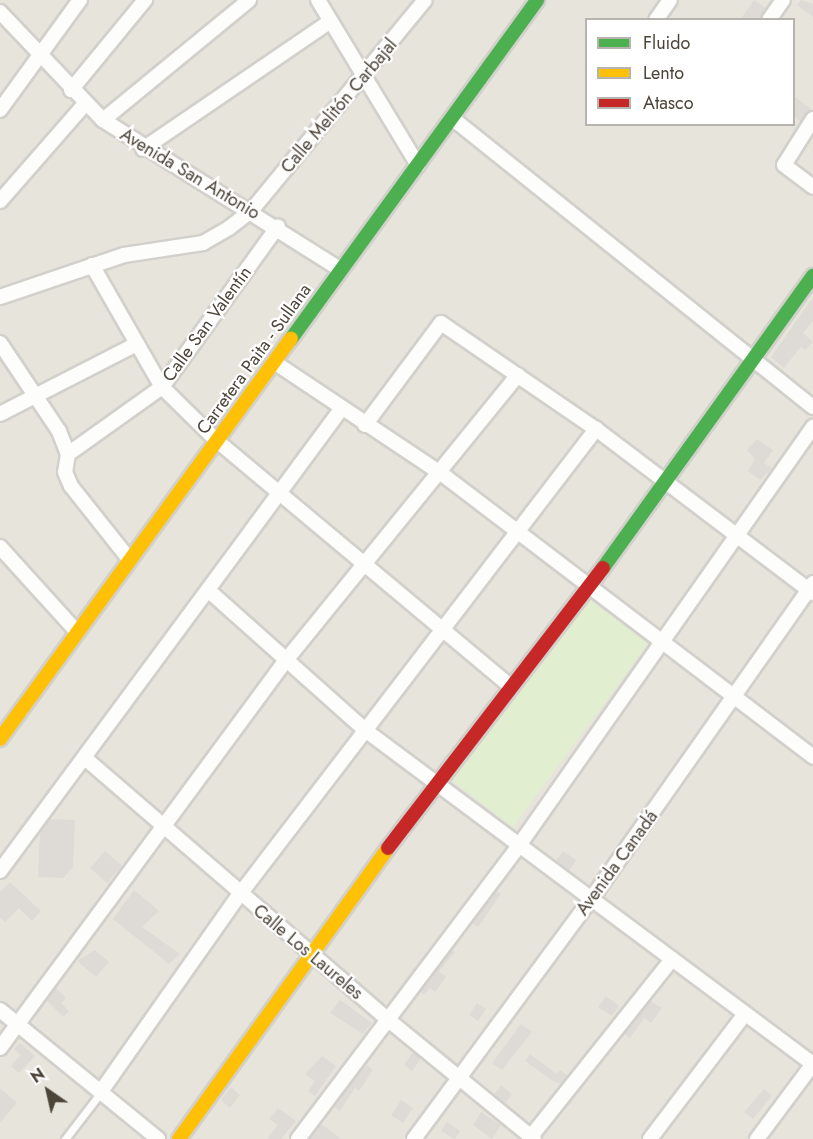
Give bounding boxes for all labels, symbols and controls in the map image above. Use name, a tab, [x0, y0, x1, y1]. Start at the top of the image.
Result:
legend	[585, 18, 795, 126]
text: Fluido	[643, 30, 690, 56]
street label: Calle Melitón Carbajal	[276, 34, 402, 178]
text: Lento	[643, 60, 684, 86]
text: Atasco	[643, 90, 694, 116]
street label: Avenida San Antonio	[116, 124, 264, 224]
street label: Calle San Valentín	[158, 262, 256, 386]
street label: Carretera Paita - Sullana	[192, 280, 316, 438]
street label: Avenida Canadá	[572, 806, 662, 920]
street label: Calle Los Laureles	[249, 900, 367, 1004]
north arrow	[18, 1061, 78, 1121]
text: N	[26, 1063, 49, 1089]

